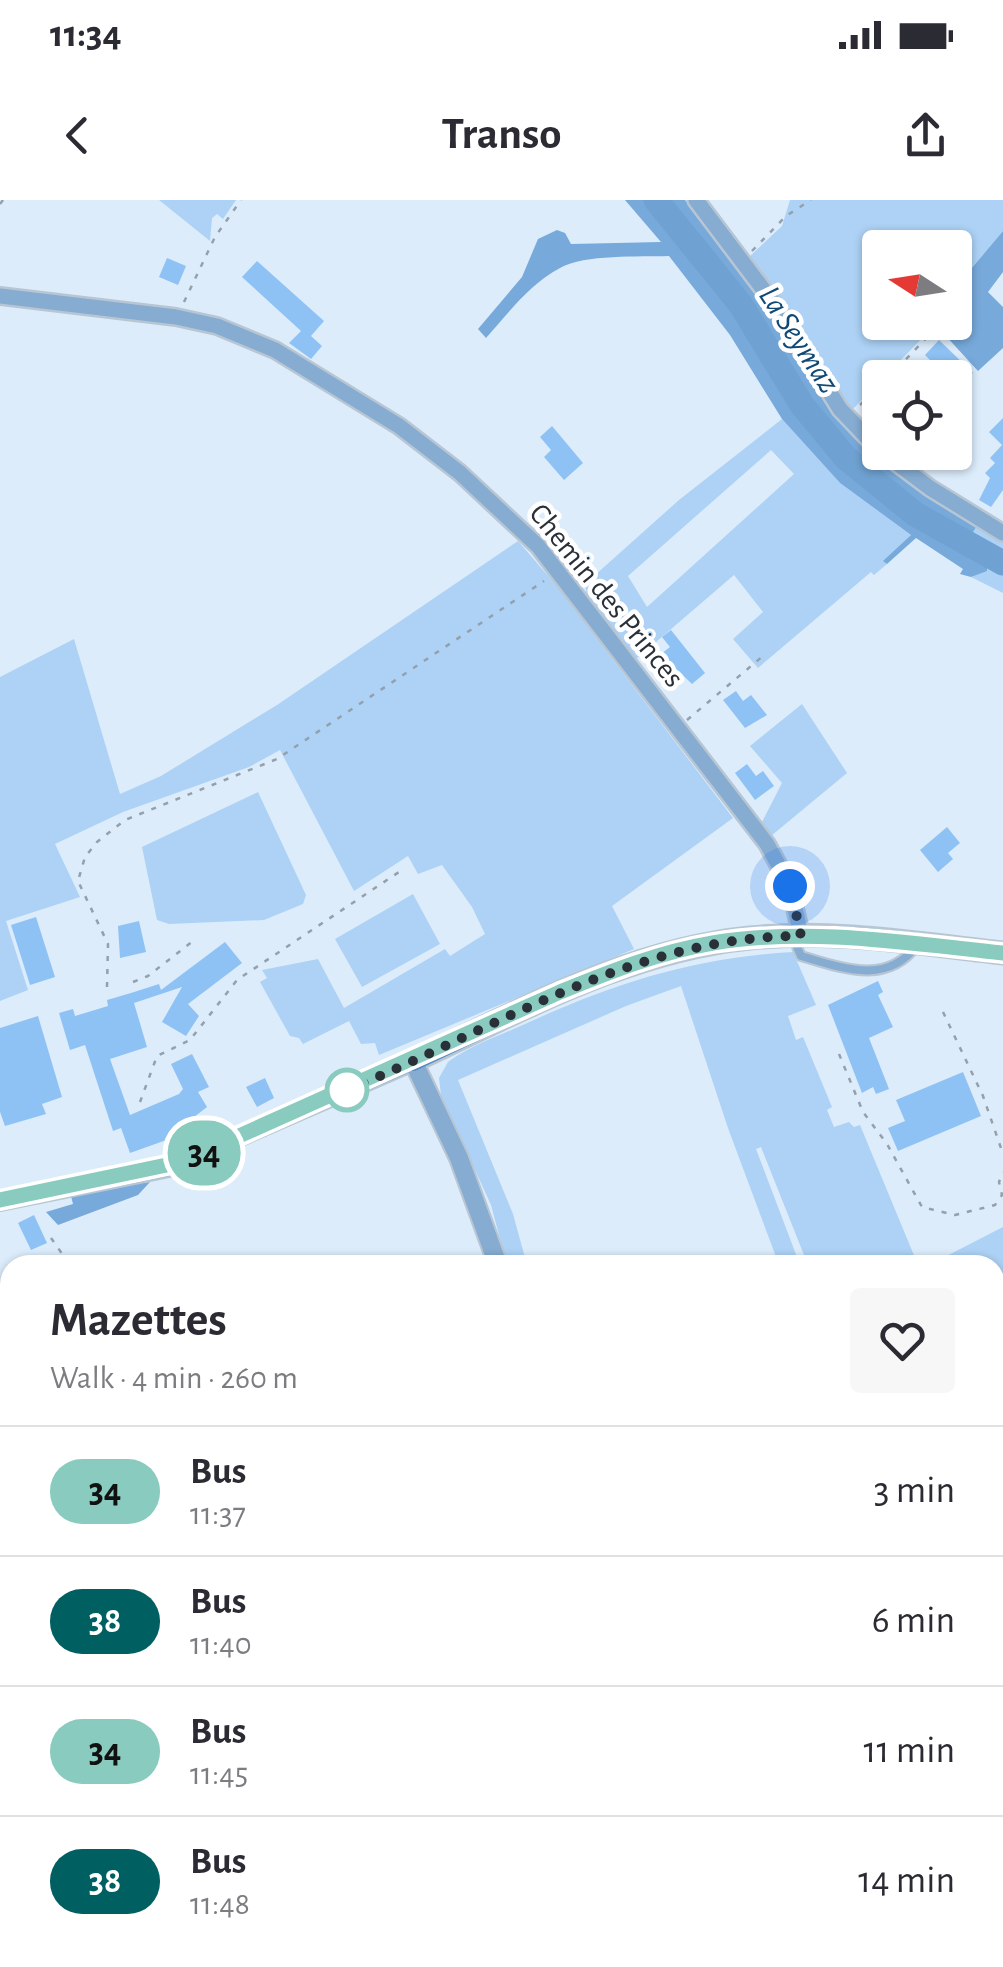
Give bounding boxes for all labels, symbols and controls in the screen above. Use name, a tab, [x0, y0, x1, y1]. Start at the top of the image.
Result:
text: 11:34	[50, 16, 122, 54]
icon: back	[50, 108, 105, 163]
icon: share	[898, 108, 953, 163]
text: Transo	[442, 112, 561, 157]
north arrow	[862, 230, 972, 340]
map controls	[862, 230, 972, 470]
water label: La Seymaz	[753, 280, 845, 399]
button: locate	[862, 360, 972, 470]
street label: Chemin des Princes	[523, 498, 689, 693]
your location	[765, 861, 815, 911]
unlabelled marker	[326, 1069, 368, 1111]
line badge: 34	[159, 1120, 249, 1186]
text: 34	[188, 1136, 220, 1171]
button: heart	[850, 1288, 955, 1393]
text: Mazettes	[50, 1297, 227, 1345]
text: Walk · 4 min · 260 m	[50, 1362, 298, 1394]
text: Bus	[190, 1453, 246, 1491]
text: 3 min	[874, 1472, 955, 1510]
text: 34	[89, 1474, 121, 1509]
text: 11:37	[190, 1498, 246, 1530]
text: Bus	[190, 1583, 246, 1621]
text: 6 min	[872, 1602, 955, 1640]
text: 38	[89, 1604, 121, 1639]
text: 11:40	[190, 1628, 252, 1660]
text: Bus	[190, 1713, 246, 1751]
text: 11 min	[863, 1732, 955, 1770]
text: 34	[89, 1734, 121, 1769]
text: 11:45	[190, 1758, 248, 1790]
text: Bus	[190, 1843, 246, 1881]
text: 14 min	[858, 1862, 955, 1900]
text: 38	[89, 1864, 121, 1899]
text: 11:48	[190, 1888, 250, 1920]

